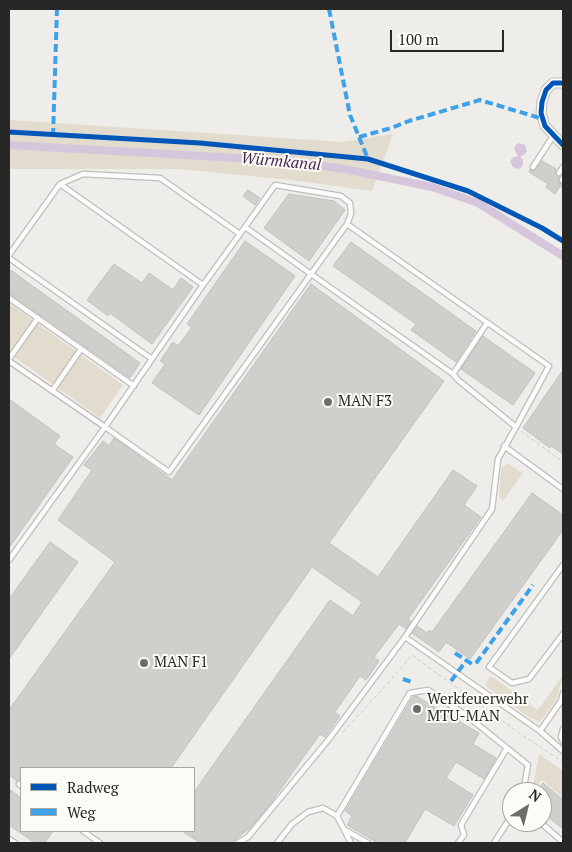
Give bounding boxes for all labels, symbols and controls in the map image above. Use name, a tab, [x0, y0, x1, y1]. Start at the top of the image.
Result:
scale bar	[392, 20, 506, 52]
text: 100 m	[398, 29, 439, 49]
water label: Würmkanal	[240, 149, 322, 175]
place label: MAN F3	[338, 393, 392, 411]
marker: MAN F3	[322, 396, 334, 408]
place label: MAN F1	[154, 654, 208, 672]
marker: MAN F1	[138, 657, 150, 669]
place label: Werkfeuerwehr MTU-MAN	[427, 691, 528, 726]
marker: Werkfeuerwehr MTU-MAN	[411, 703, 423, 715]
legend	[20, 767, 195, 832]
text: Radweg	[67, 777, 119, 797]
north arrow	[502, 782, 552, 832]
text: N	[526, 784, 545, 806]
text: Weg	[67, 802, 95, 822]

